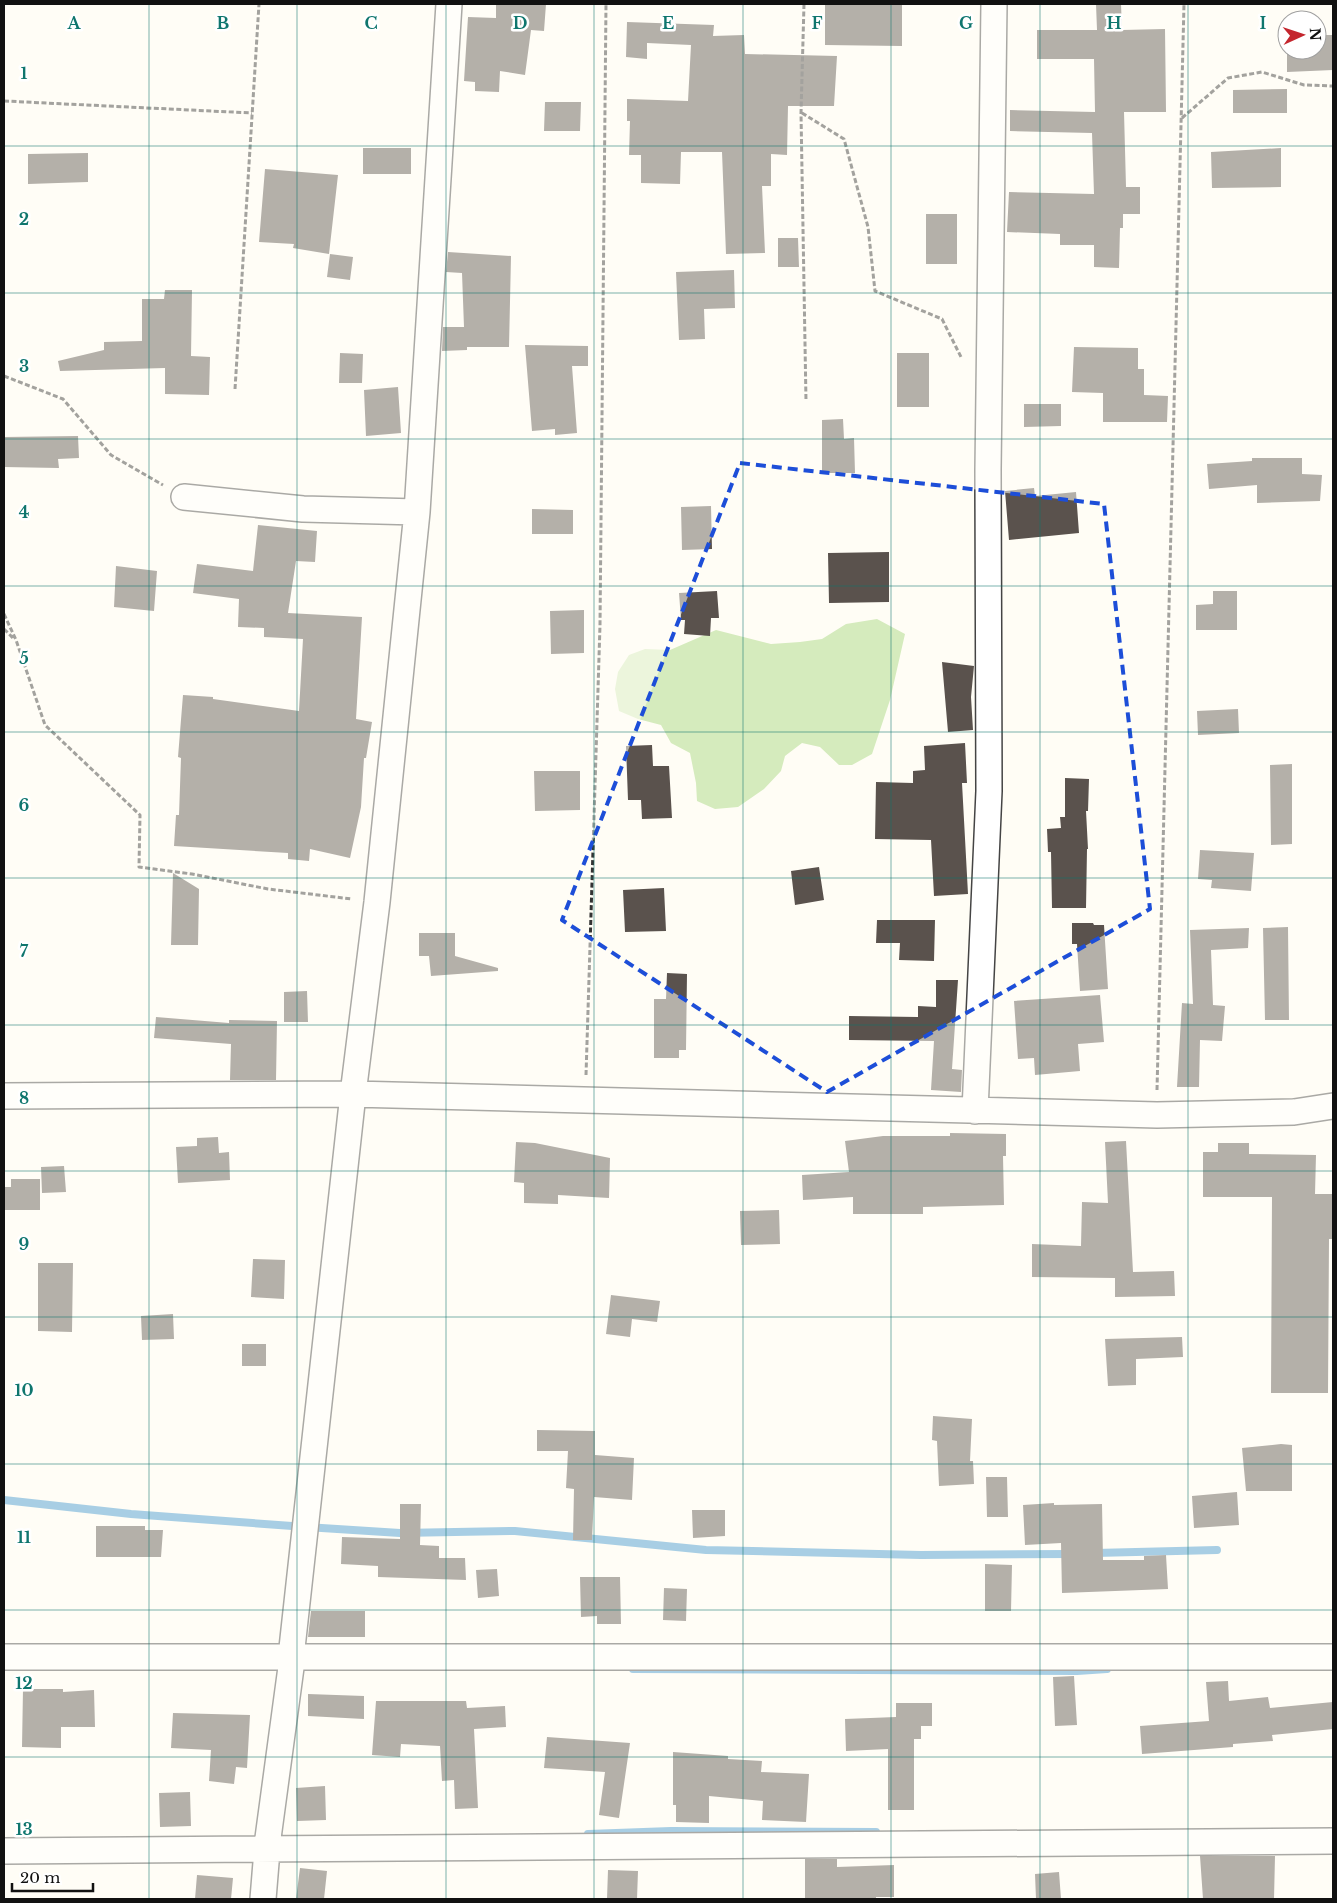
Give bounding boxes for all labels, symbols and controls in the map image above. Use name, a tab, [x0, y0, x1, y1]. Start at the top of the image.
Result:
north arrow	[1277, 10, 1327, 60]
text: A	[67, 13, 82, 33]
text: B	[217, 13, 230, 33]
text: C	[364, 13, 378, 33]
text: D	[513, 13, 527, 33]
text: E	[662, 13, 674, 33]
text: F	[811, 13, 823, 33]
text: G	[959, 13, 973, 33]
text: H	[1106, 13, 1122, 33]
text: I	[1260, 13, 1267, 33]
text: N	[1306, 27, 1324, 41]
text: 1	[21, 63, 28, 83]
text: 2	[19, 209, 29, 229]
text: 3	[19, 356, 29, 376]
text: 4	[19, 502, 29, 522]
text: 5	[19, 648, 29, 668]
text: 6	[19, 795, 30, 815]
text: 7	[20, 941, 29, 961]
text: 8	[19, 1088, 29, 1108]
text: 9	[19, 1234, 30, 1254]
text: 10	[14, 1380, 34, 1400]
text: 11	[17, 1527, 31, 1547]
text: 12	[15, 1673, 33, 1693]
text: 13	[15, 1819, 33, 1839]
scale bar	[12, 1860, 94, 1892]
text: 20 m	[20, 1868, 60, 1887]

